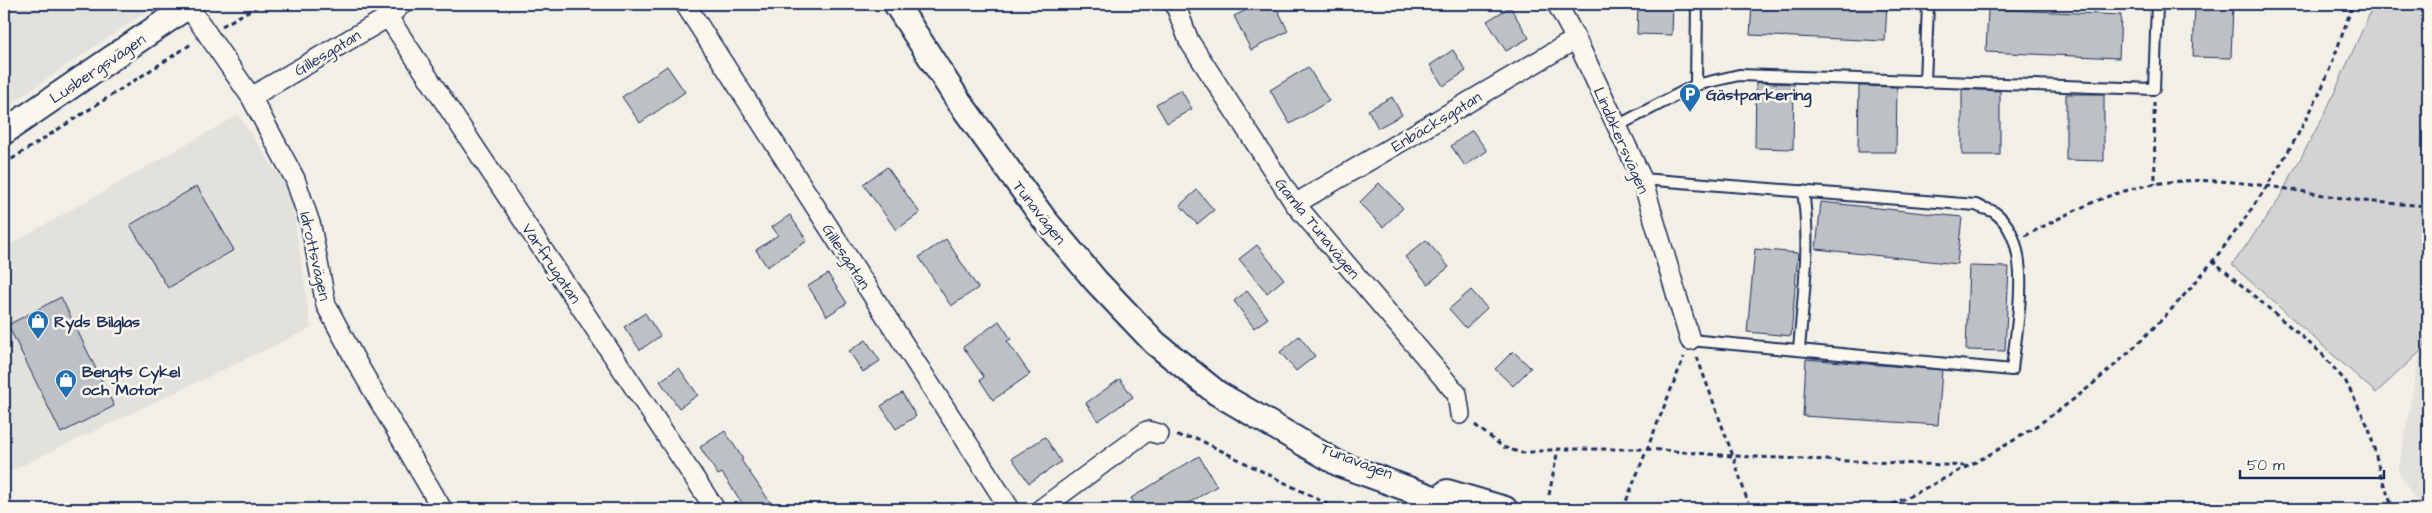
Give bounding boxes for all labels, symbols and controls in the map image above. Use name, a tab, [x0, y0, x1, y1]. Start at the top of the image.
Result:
street label: Gillesgatan	[290, 24, 366, 82]
street label: Lusbergsvägen	[45, 29, 150, 110]
parking icon: Gästparkering	[1678, 82, 1702, 113]
street label: Lindåkersvägen	[1587, 84, 1654, 198]
place label: Gästparkering	[1706, 84, 1812, 108]
street label: Enbäcksgatan	[1387, 86, 1486, 158]
street label: Gamla Tunavägen	[1269, 173, 1365, 284]
street label: Tunavägen	[1006, 176, 1071, 250]
street label: Idrottsvägen	[293, 210, 336, 303]
street label: Vårfrugatan	[515, 219, 586, 309]
street label: Gillesgatan	[816, 219, 876, 294]
shop icon: Ryds Bilglas	[26, 309, 50, 340]
place label: Ryds Bilglas	[54, 311, 140, 335]
place label: Bengts Cykel och Motor	[82, 361, 181, 401]
shop icon: Bengts Cykel och Motor	[54, 368, 78, 399]
street label: Tunavägen	[1317, 437, 1396, 486]
scale bar	[2240, 448, 2383, 480]
text: 50 m	[2247, 455, 2285, 476]

